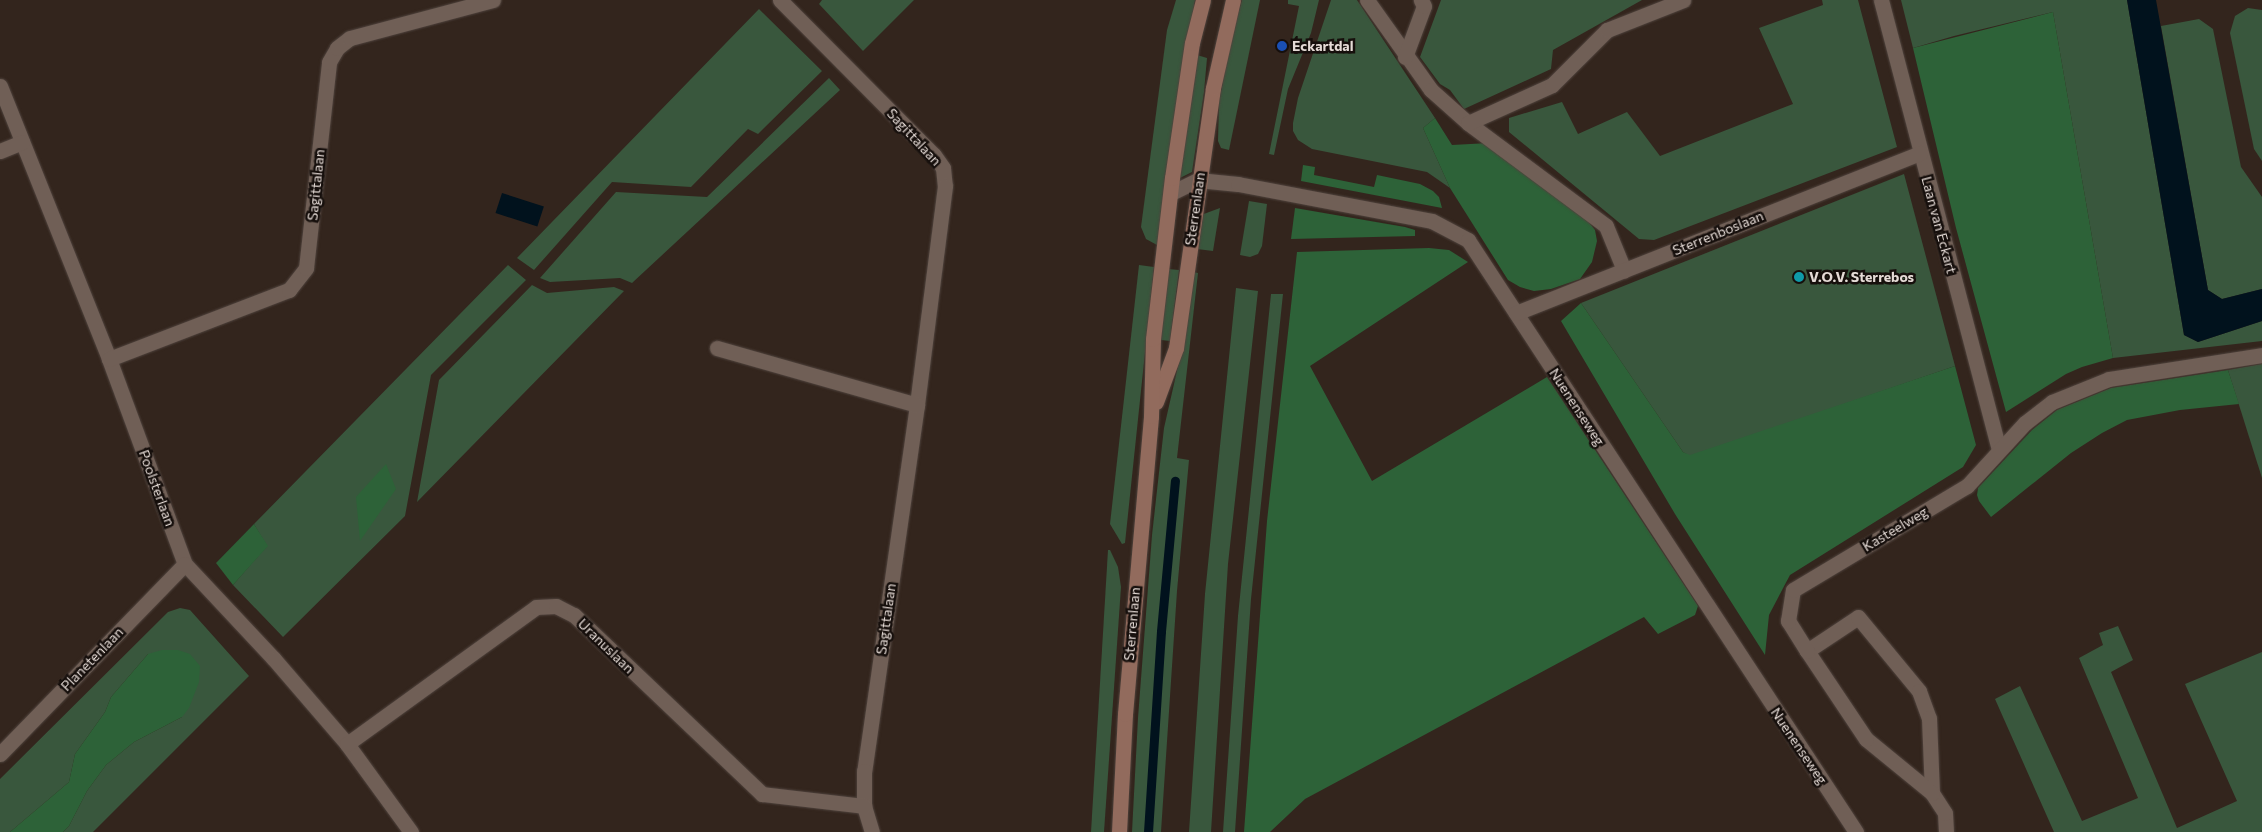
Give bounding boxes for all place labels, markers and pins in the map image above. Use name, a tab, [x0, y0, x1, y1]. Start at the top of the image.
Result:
place label: Eckartdal	[1292, 38, 1354, 54]
marker: Eckartdal	[1276, 40, 1288, 52]
place label: V.O.V. Sterrebos	[1809, 269, 1914, 285]
marker: V.O.V. Sterrebos	[1793, 271, 1805, 283]

